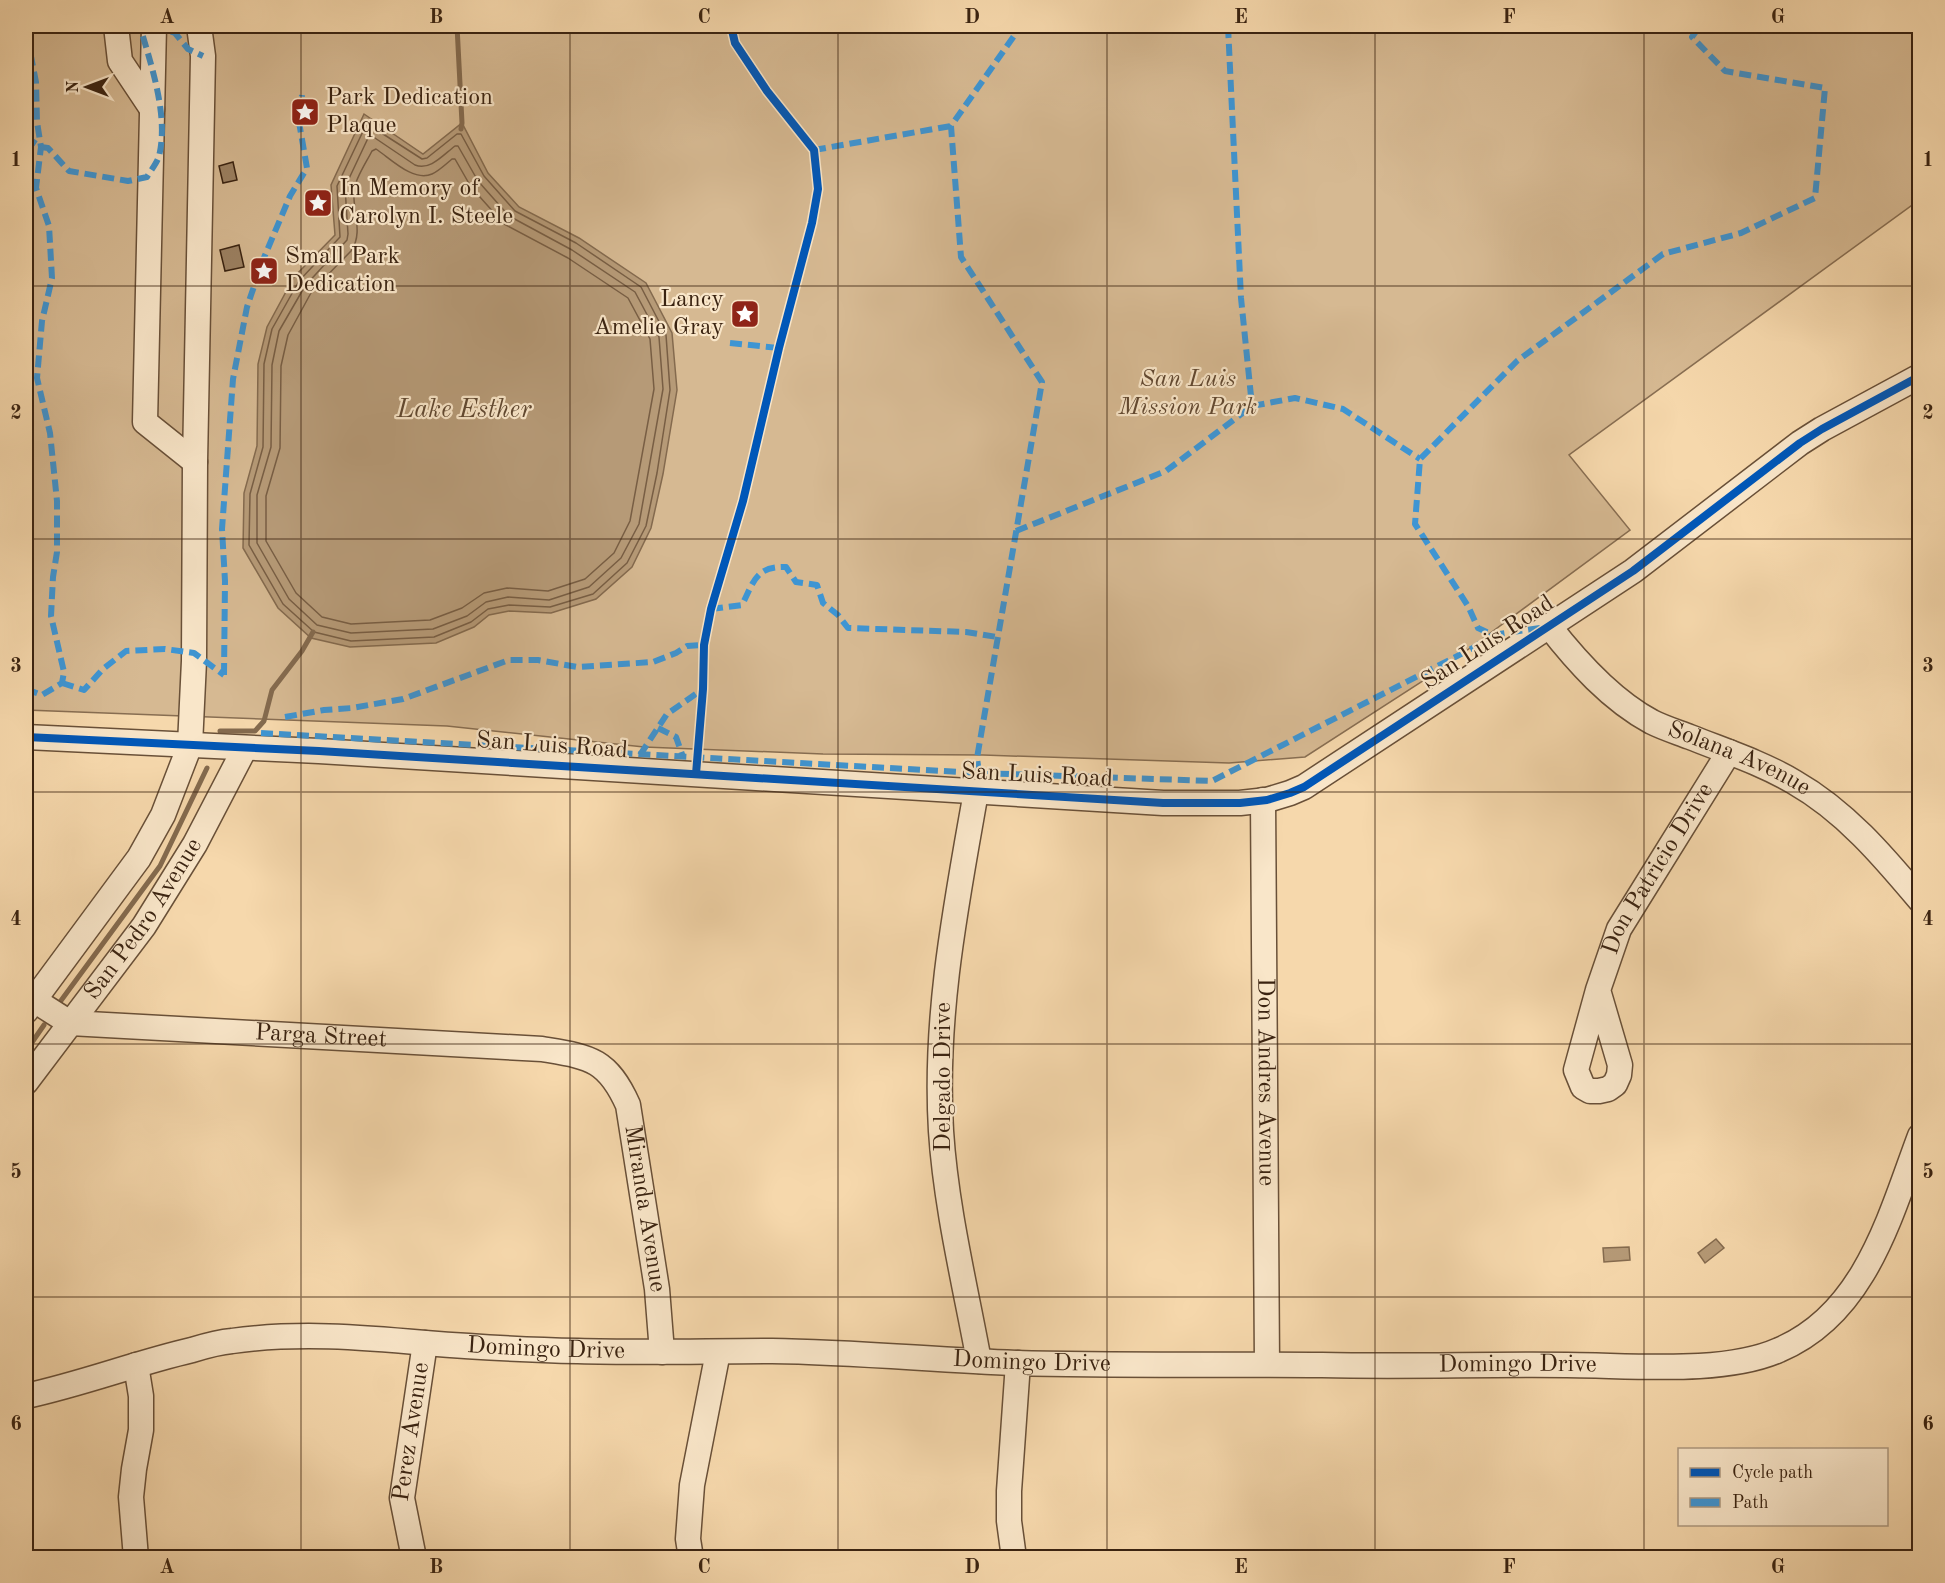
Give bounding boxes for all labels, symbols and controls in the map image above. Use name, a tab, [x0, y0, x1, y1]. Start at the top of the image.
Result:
text: A	[159, 8, 175, 28]
text: B	[429, 8, 443, 28]
text: C	[697, 8, 711, 28]
text: D	[964, 8, 980, 28]
text: E	[1234, 8, 1248, 28]
text: F	[1502, 8, 1516, 28]
text: G	[1771, 8, 1785, 28]
north arrow	[57, 57, 117, 117]
text: N	[66, 80, 82, 93]
place label: Park Dedication Plaque	[326, 86, 493, 138]
place icon: Park Dedication Plaque	[289, 96, 321, 128]
text: 1	[10, 151, 22, 171]
text: 1	[1922, 151, 1934, 171]
place label: In Memory of Carolyn I. Steele	[339, 177, 513, 229]
place icon: In Memory of Carolyn I. Steele	[302, 187, 334, 219]
place label: Small Park Dedication	[285, 245, 400, 297]
place icon: Small Park Dedication	[248, 255, 280, 287]
place label: Lancy Amelie Gray	[594, 288, 724, 340]
place icon: Lancy Amelie Gray	[729, 298, 761, 330]
park label: San Luis Mission Park	[1118, 368, 1257, 420]
water label: Lake Esther	[396, 397, 532, 423]
text: 2	[10, 404, 22, 424]
text: 2	[1922, 404, 1934, 424]
street label: San Luis Road	[1418, 591, 1558, 695]
text: 3	[10, 657, 22, 677]
text: 3	[1922, 657, 1934, 677]
street label: Solana Avenue	[1664, 718, 1814, 801]
street label: San Luis Road	[475, 729, 629, 763]
street label: San Luis Road	[960, 760, 1114, 792]
street label: Don Patricio Drive	[1599, 779, 1718, 958]
street label: San Pedro Avenue	[80, 834, 207, 1005]
text: 4	[10, 910, 22, 930]
text: 4	[1922, 910, 1934, 930]
street label: Don Andres Avenue	[1252, 978, 1278, 1186]
street label: Delgado Drive	[932, 1002, 956, 1152]
street label: Parga Street	[254, 1021, 388, 1052]
street label: Miranda Avenue	[619, 1123, 669, 1294]
text: 5	[10, 1162, 22, 1183]
text: 5	[1922, 1162, 1934, 1183]
street label: Domingo Drive	[466, 1334, 625, 1364]
street label: Domingo Drive	[952, 1348, 1111, 1377]
street label: Domingo Drive	[1438, 1353, 1597, 1378]
street label: Perez Avenue	[390, 1361, 434, 1503]
text: 6	[10, 1415, 22, 1435]
text: 6	[1922, 1415, 1934, 1435]
legend	[1678, 1448, 1888, 1526]
text: Cycle path	[1732, 1464, 1813, 1482]
text: Path	[1732, 1494, 1769, 1512]
text: A	[159, 1558, 175, 1578]
text: B	[429, 1558, 443, 1578]
text: C	[697, 1558, 711, 1578]
text: D	[964, 1558, 980, 1578]
text: E	[1234, 1558, 1248, 1578]
text: F	[1502, 1558, 1516, 1578]
text: G	[1771, 1558, 1785, 1578]

